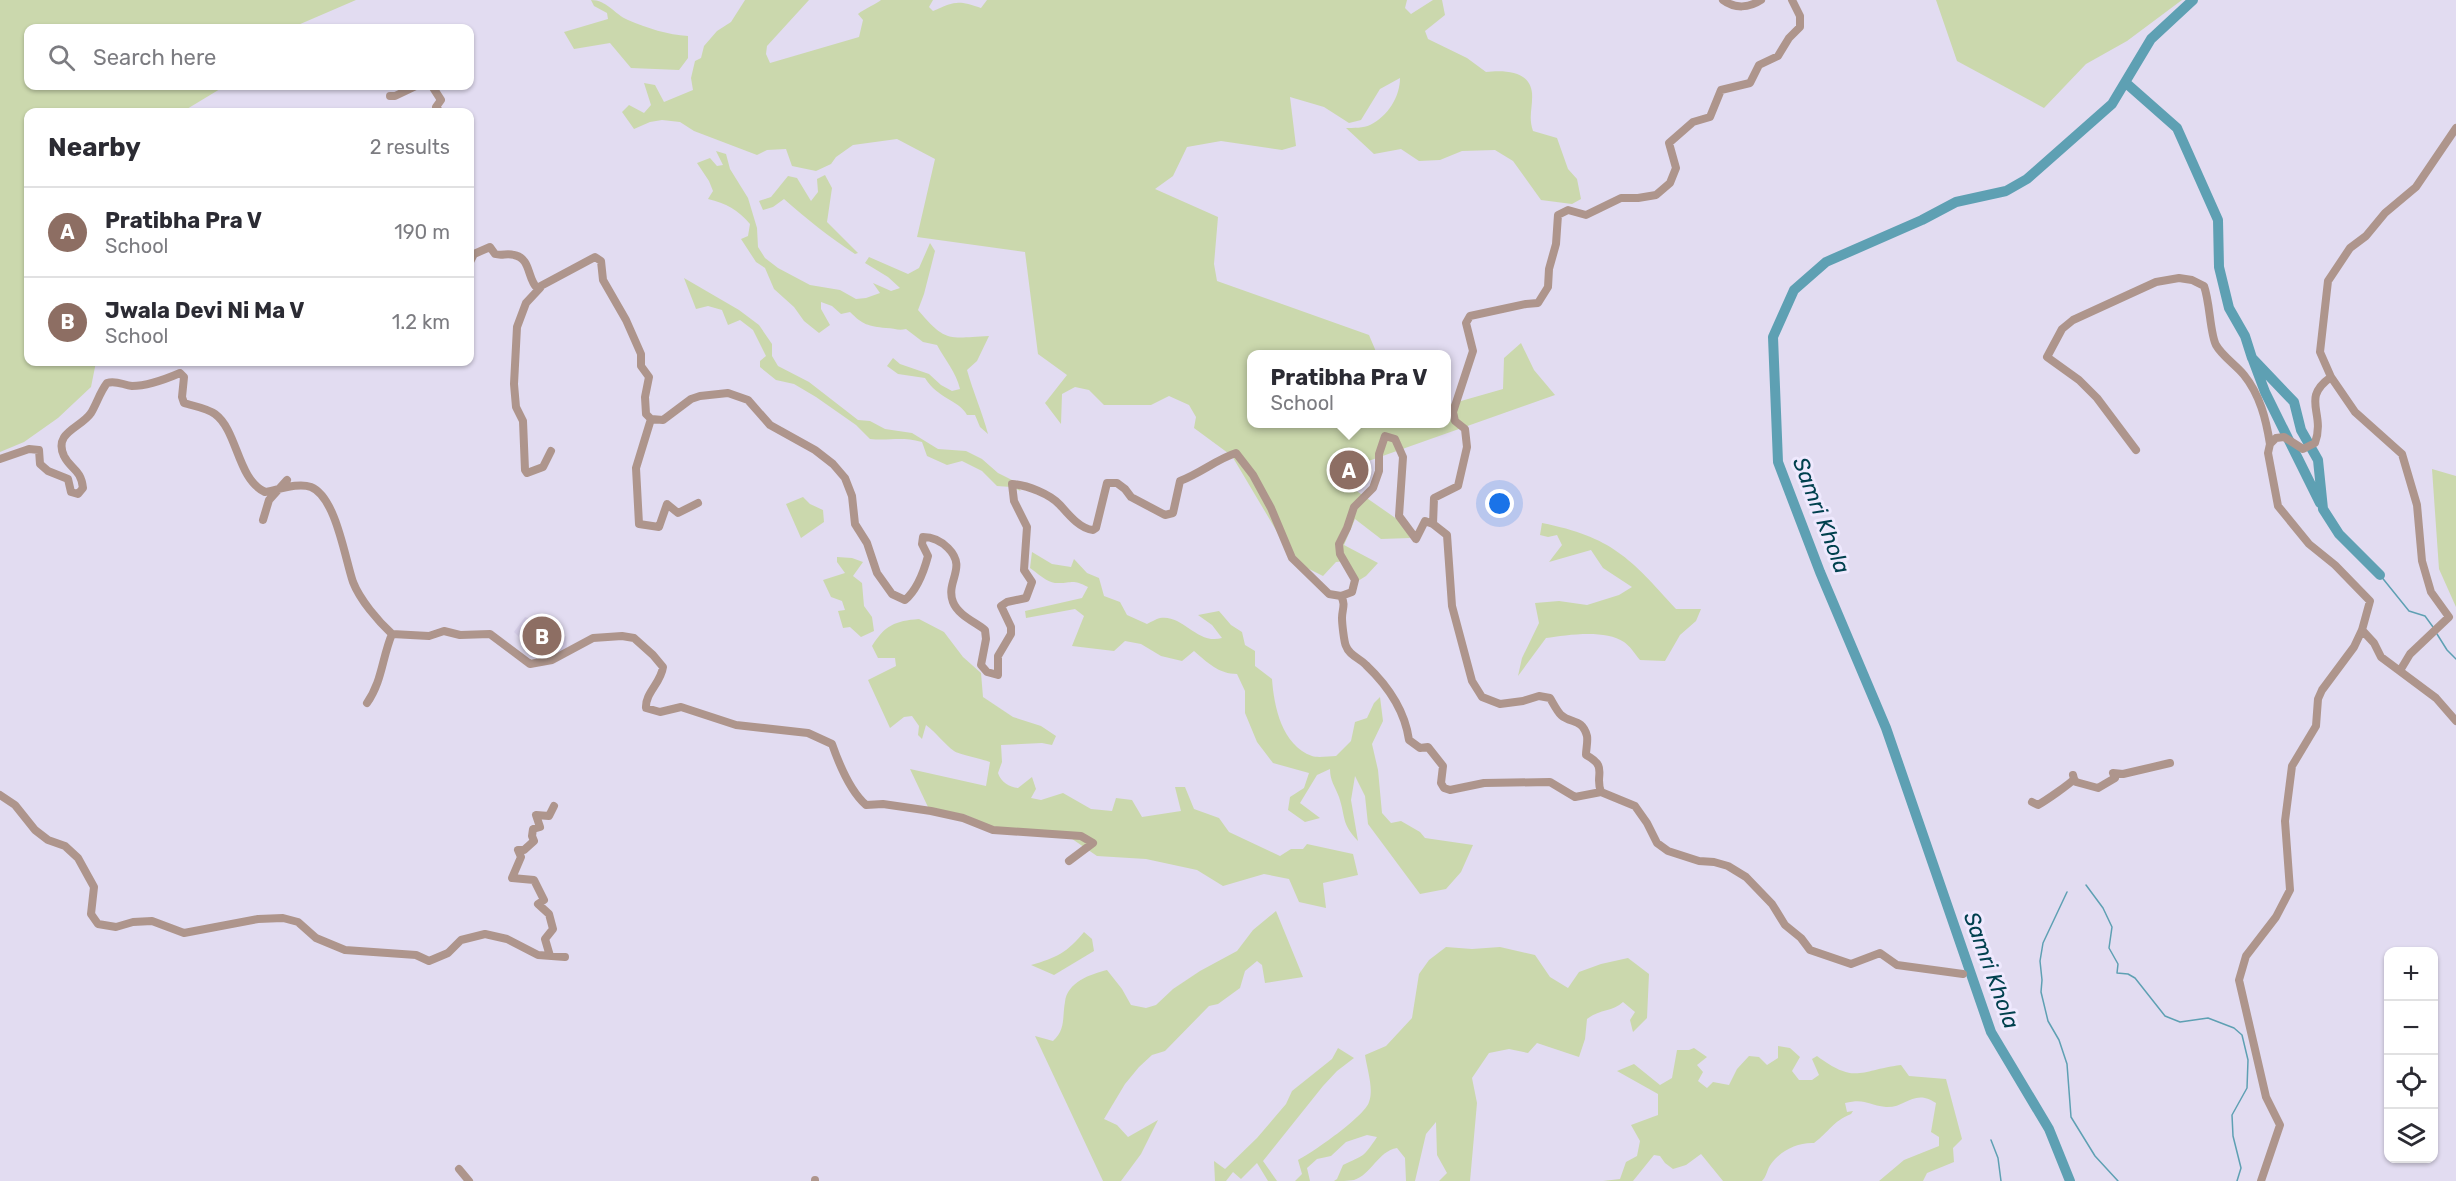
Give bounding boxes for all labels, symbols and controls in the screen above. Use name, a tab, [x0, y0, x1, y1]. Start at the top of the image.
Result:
search box	[24, 24, 474, 90]
icon: search	[45, 41, 78, 74]
text: Search here	[93, 44, 216, 71]
text: Nearby	[48, 132, 141, 163]
text: 2 results	[370, 135, 450, 159]
text: Pratibha Pra V	[105, 207, 262, 234]
text: A	[60, 220, 75, 244]
text: 190 m	[394, 220, 450, 244]
text: School	[105, 234, 168, 258]
text: Jwala Devi Ni Ma V	[105, 297, 305, 324]
text: B	[60, 310, 75, 334]
text: 1.2 km	[392, 310, 450, 334]
text: School	[105, 324, 168, 348]
popup	[1247, 350, 1451, 428]
text: Pratibha Pra V	[1271, 364, 1428, 391]
text: School	[1271, 391, 1334, 415]
pin: A	[1330, 448, 1368, 492]
water label: Samri Khola	[1787, 453, 1856, 577]
your location	[1485, 489, 1514, 518]
pin: B	[522, 614, 562, 658]
water label: Samri Khola	[1958, 908, 2025, 1032]
map controls	[2384, 947, 2438, 1163]
button: +	[2384, 947, 2438, 1001]
button: −	[2384, 1001, 2438, 1055]
button: locate	[2384, 1055, 2438, 1109]
button: layers	[2384, 1109, 2438, 1163]

